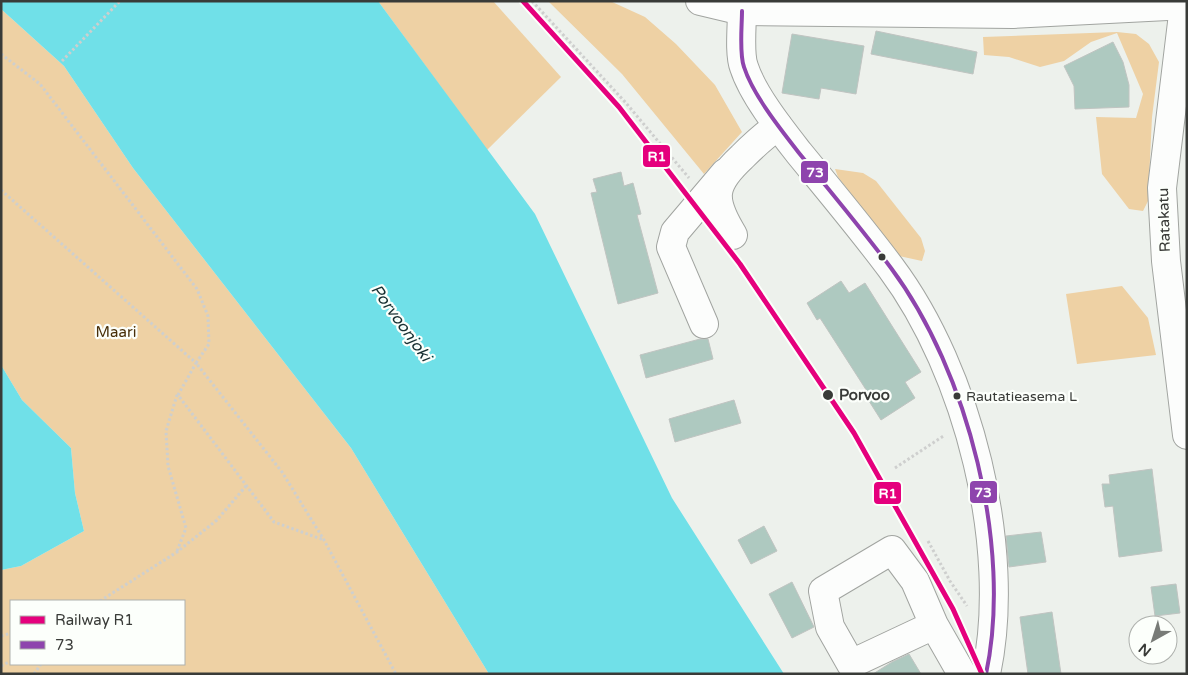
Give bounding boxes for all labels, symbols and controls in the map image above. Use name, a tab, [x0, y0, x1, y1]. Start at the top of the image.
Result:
line badge: R1	[642, 144, 671, 168]
text: R1	[648, 148, 666, 165]
line badge: 73	[800, 160, 829, 184]
text: 73	[806, 164, 824, 181]
street label: Ratakatu	[1154, 188, 1174, 252]
unlabelled marker	[877, 252, 887, 262]
water label: Porvoonjoki	[366, 281, 437, 367]
park label: Maari	[96, 323, 136, 341]
place label: Porvoo	[839, 386, 890, 404]
marker: Porvoo	[821, 388, 835, 402]
place label: Rautatieasema L	[966, 388, 1077, 405]
marker: Rautatieasema L	[952, 391, 962, 401]
line badge: 73	[969, 480, 998, 504]
line badge: R1	[873, 481, 902, 505]
text: 73	[974, 484, 992, 501]
text: R1	[879, 485, 897, 502]
legend	[10, 600, 185, 665]
text: Railway R1	[55, 611, 134, 629]
north arrow	[1128, 615, 1178, 665]
text: 73	[55, 636, 74, 654]
text: N	[1135, 640, 1155, 660]

